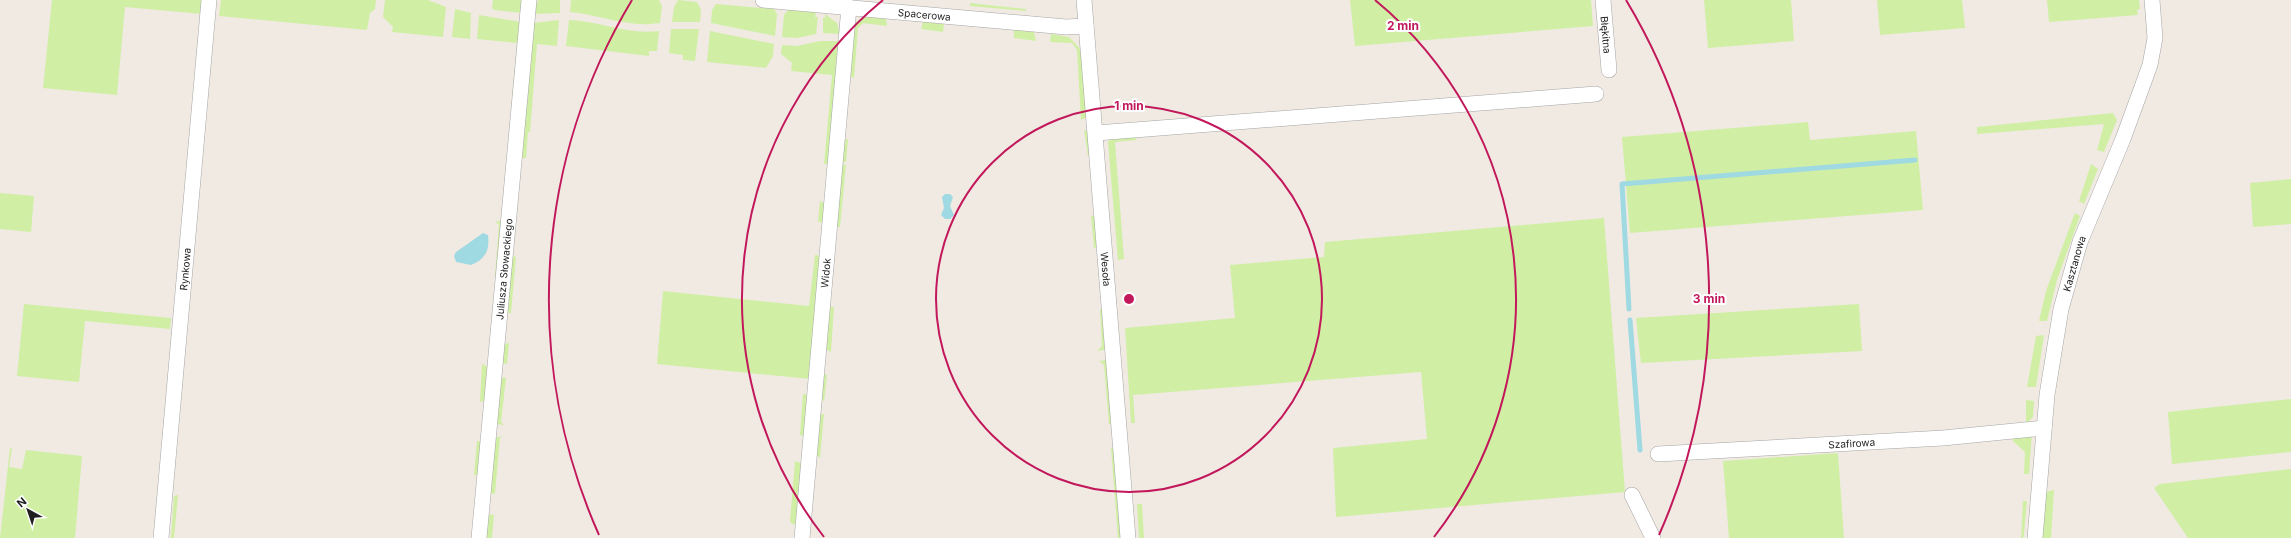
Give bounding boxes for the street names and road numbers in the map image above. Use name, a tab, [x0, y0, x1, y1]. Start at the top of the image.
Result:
street label: Spacerowa	[897, 6, 951, 23]
street label: Błękitna	[1598, 16, 1614, 54]
street label: Juliusza Słowackiego	[493, 218, 515, 320]
street label: Kasztanowa	[2060, 234, 2088, 293]
street label: Rynkowa	[177, 247, 193, 291]
street label: Wesoła	[1099, 251, 1113, 287]
street label: Widok	[818, 257, 833, 288]
street label: Szafirowa	[1828, 436, 1875, 450]

